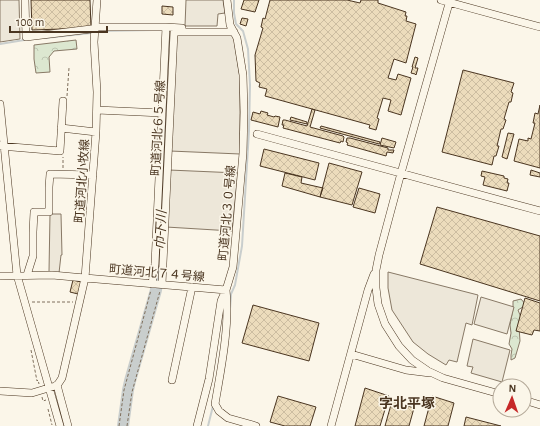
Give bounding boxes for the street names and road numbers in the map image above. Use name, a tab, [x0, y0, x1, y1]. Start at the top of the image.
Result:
street label: 町道河北６５号線	[148, 80, 167, 176]
street label: 町道河北小牧線	[72, 139, 91, 223]
street label: 町道河北３０号線	[216, 165, 237, 261]
street label: 町道河北７４号線	[109, 262, 205, 283]

